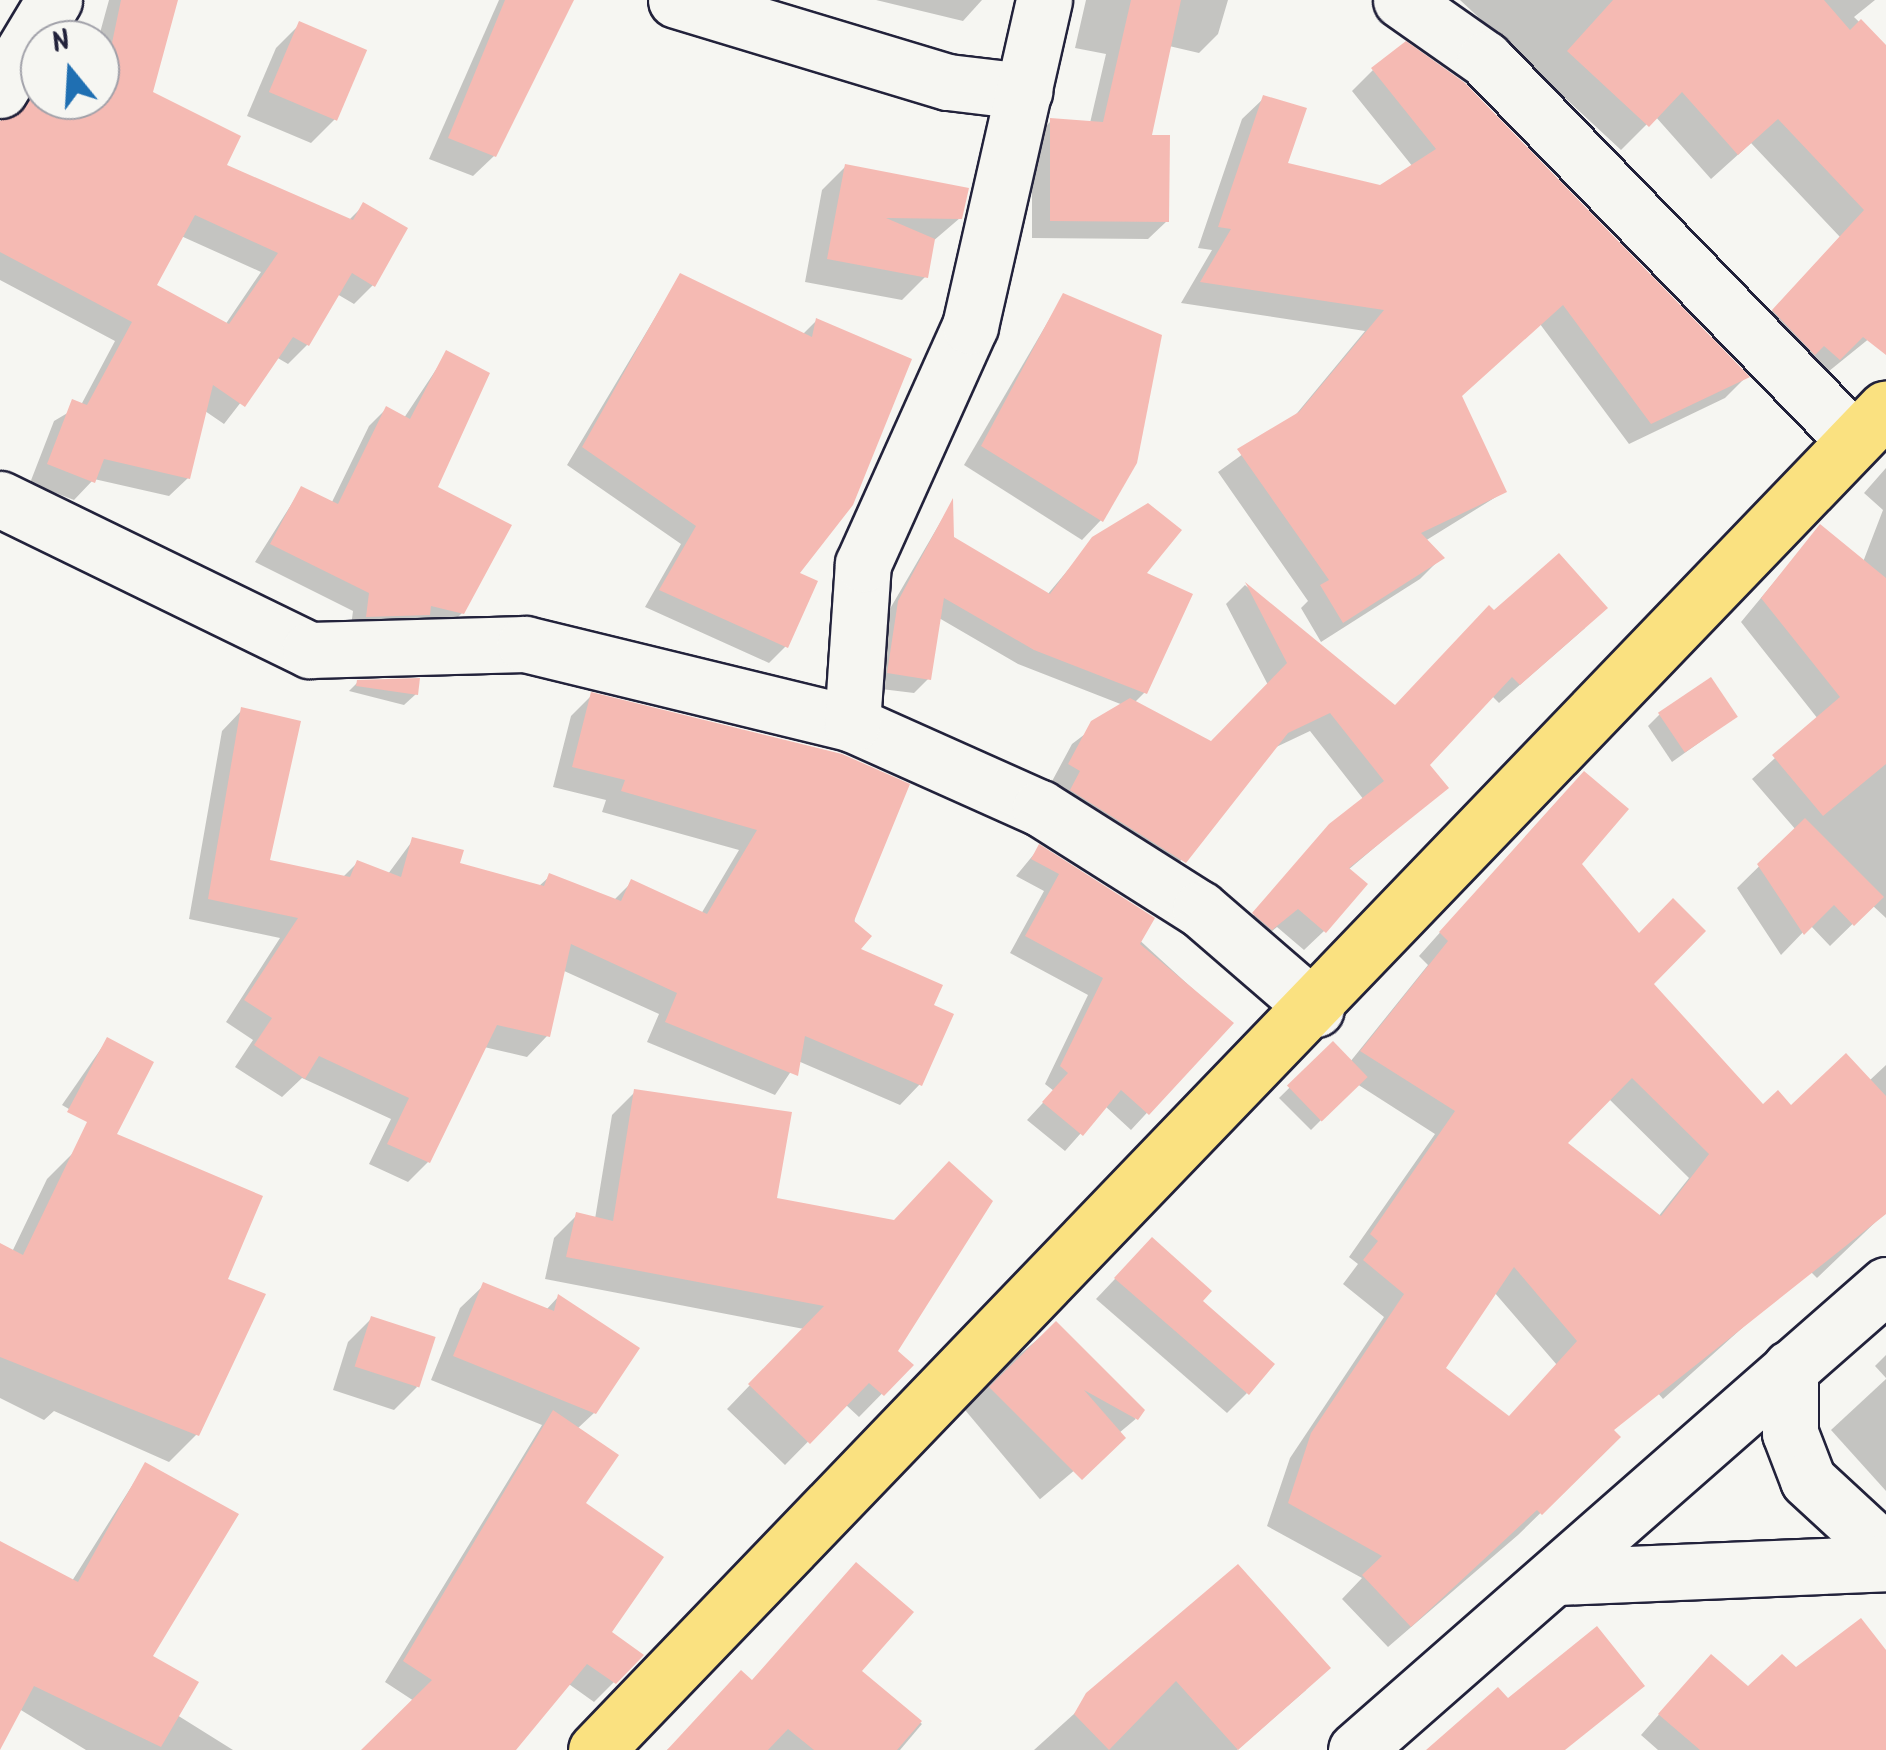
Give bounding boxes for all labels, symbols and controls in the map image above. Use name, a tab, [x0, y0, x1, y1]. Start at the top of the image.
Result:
text: N	[46, 19, 77, 67]
north arrow	[20, 20, 120, 120]

